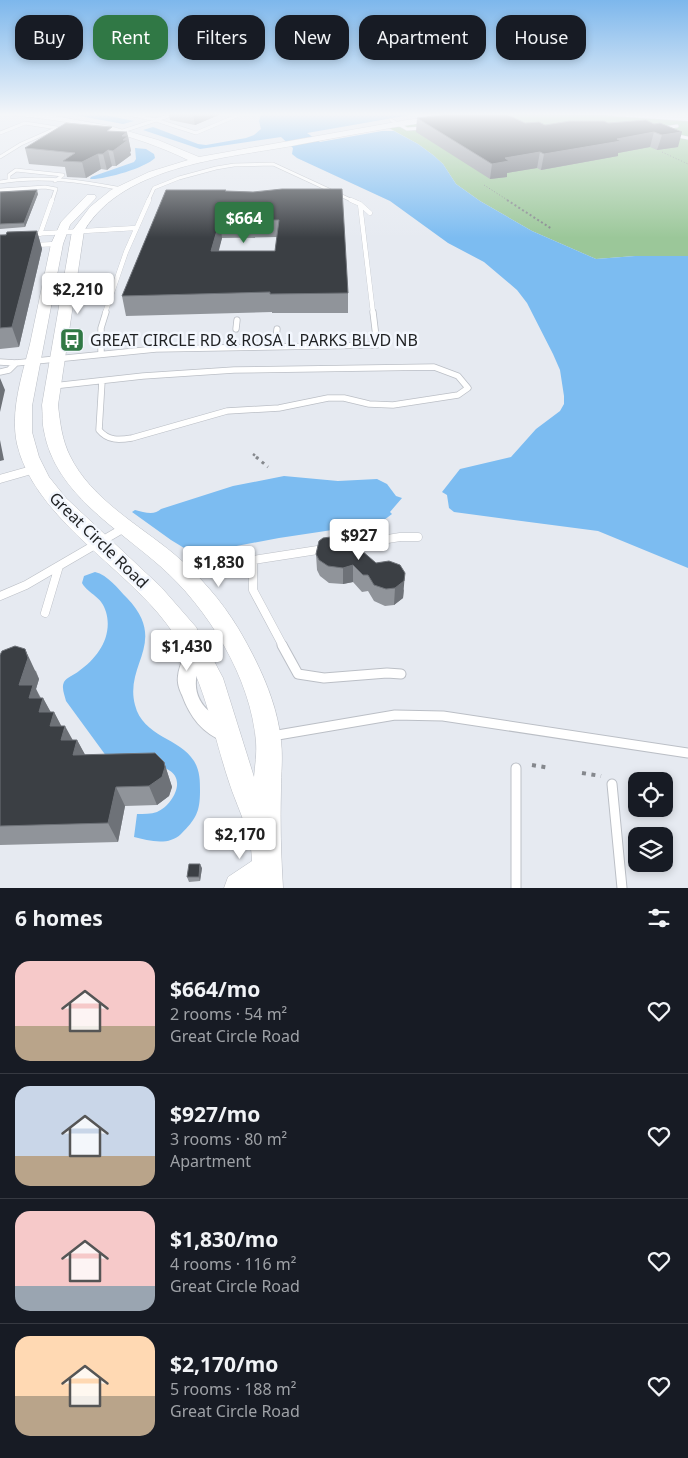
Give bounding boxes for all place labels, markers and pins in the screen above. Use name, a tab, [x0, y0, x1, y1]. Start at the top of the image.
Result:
pin: $664	[214, 202, 274, 244]
pin: $2,210	[37, 272, 119, 315]
bus stop icon: GREAT CIRCLE RD & ROSA L PARKS BLVD NB	[59, 327, 85, 353]
place label: GREAT CIRCLE RD & ROSA L PARKS BLVD NB	[90, 329, 418, 351]
pin: $927	[329, 518, 389, 561]
pin: $1,830	[178, 546, 260, 588]
pin: $1,430	[146, 630, 228, 672]
pin: $2,170	[199, 818, 281, 860]

